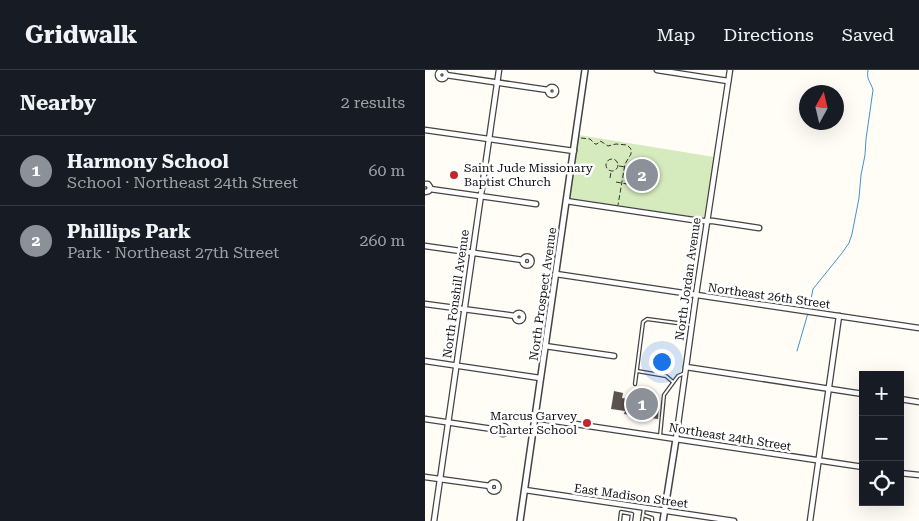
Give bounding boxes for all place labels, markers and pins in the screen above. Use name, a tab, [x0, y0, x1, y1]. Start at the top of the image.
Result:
pin: 2	[626, 156, 658, 194]
place label: Saint Jude Missionary Baptist Church	[464, 161, 594, 189]
marker: Saint Jude Missionary Baptist Church	[448, 169, 460, 181]
pin: 1	[626, 385, 658, 423]
place label: Marcus Garvey Charter School	[490, 409, 578, 437]
marker: Marcus Garvey Charter School	[581, 417, 593, 429]

